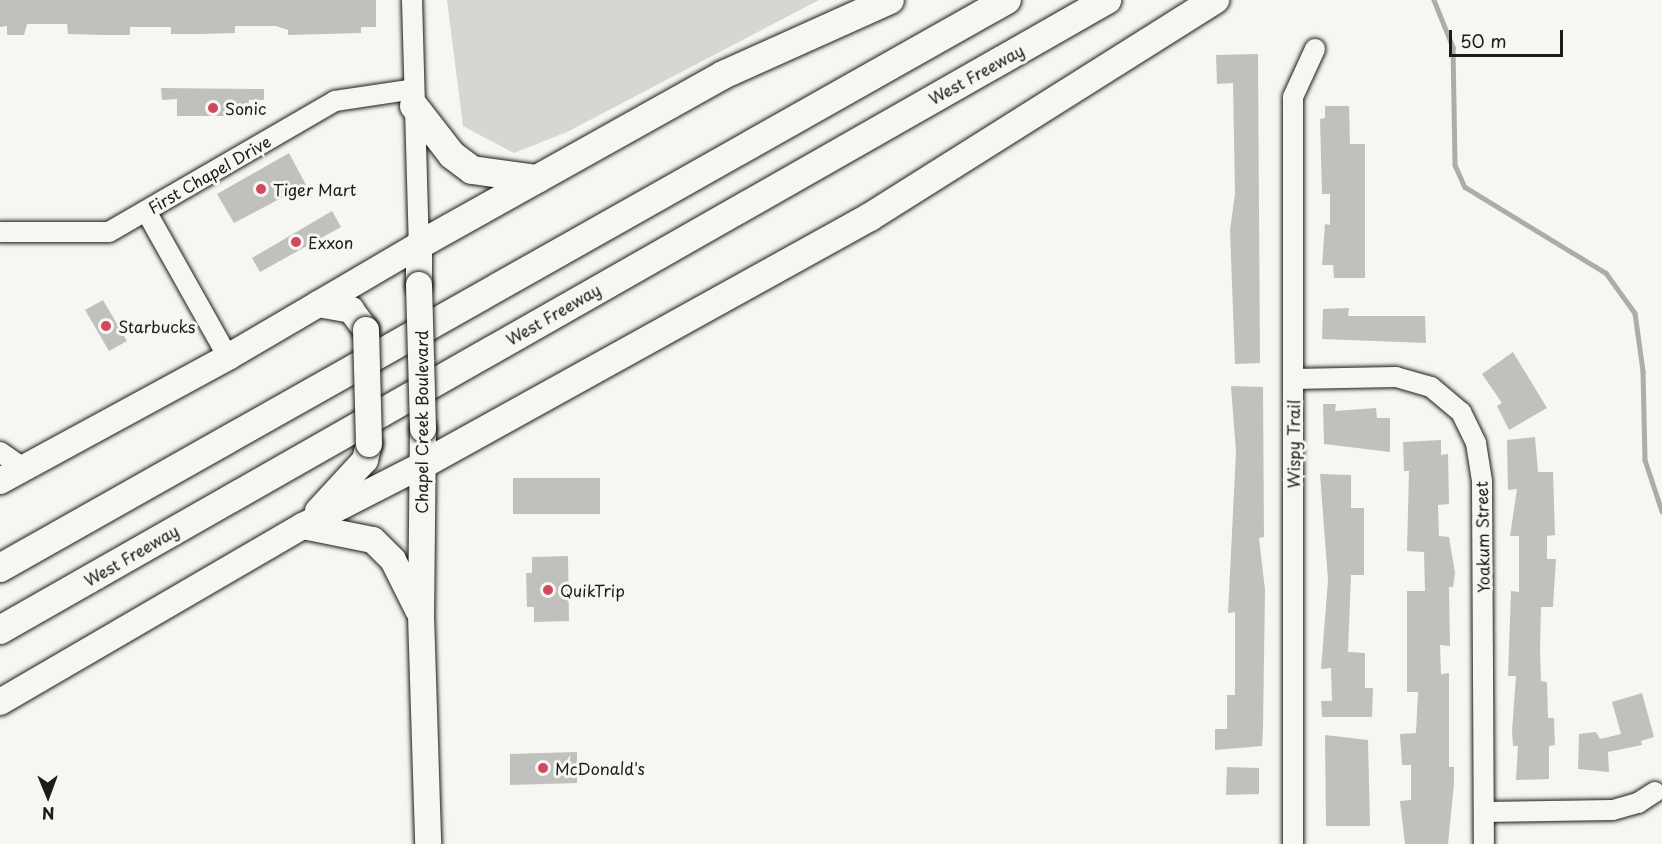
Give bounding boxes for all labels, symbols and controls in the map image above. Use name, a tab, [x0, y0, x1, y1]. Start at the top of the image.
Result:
scale bar	[1452, 18, 1566, 56]
text: 50 m	[1460, 27, 1507, 54]
street label: West Freeway	[924, 40, 1028, 108]
place label: Sonic	[225, 98, 266, 118]
marker: Sonic	[206, 101, 220, 115]
street label: First Chapel Drive	[144, 131, 274, 217]
place label: Tiger Mart	[273, 179, 357, 199]
marker: Tiger Mart	[254, 182, 268, 196]
place label: Exxon	[308, 232, 353, 252]
marker: Exxon	[289, 235, 303, 249]
street label: West Freeway	[502, 279, 604, 349]
place label: Starbucks	[118, 316, 195, 336]
marker: Starbucks	[99, 319, 113, 333]
street label: Chapel Creek Boulevard	[411, 329, 431, 515]
street label: Wispy Trail	[1283, 400, 1303, 488]
street label: Yoakum Street	[1471, 480, 1493, 594]
street label: West Freeway	[80, 520, 182, 590]
place label: QuikTrip	[560, 580, 625, 600]
marker: QuikTrip	[541, 583, 555, 597]
place label: McDonald's	[555, 758, 645, 778]
marker: McDonald's	[536, 761, 550, 775]
north arrow	[18, 766, 78, 826]
text: N	[42, 802, 55, 826]

